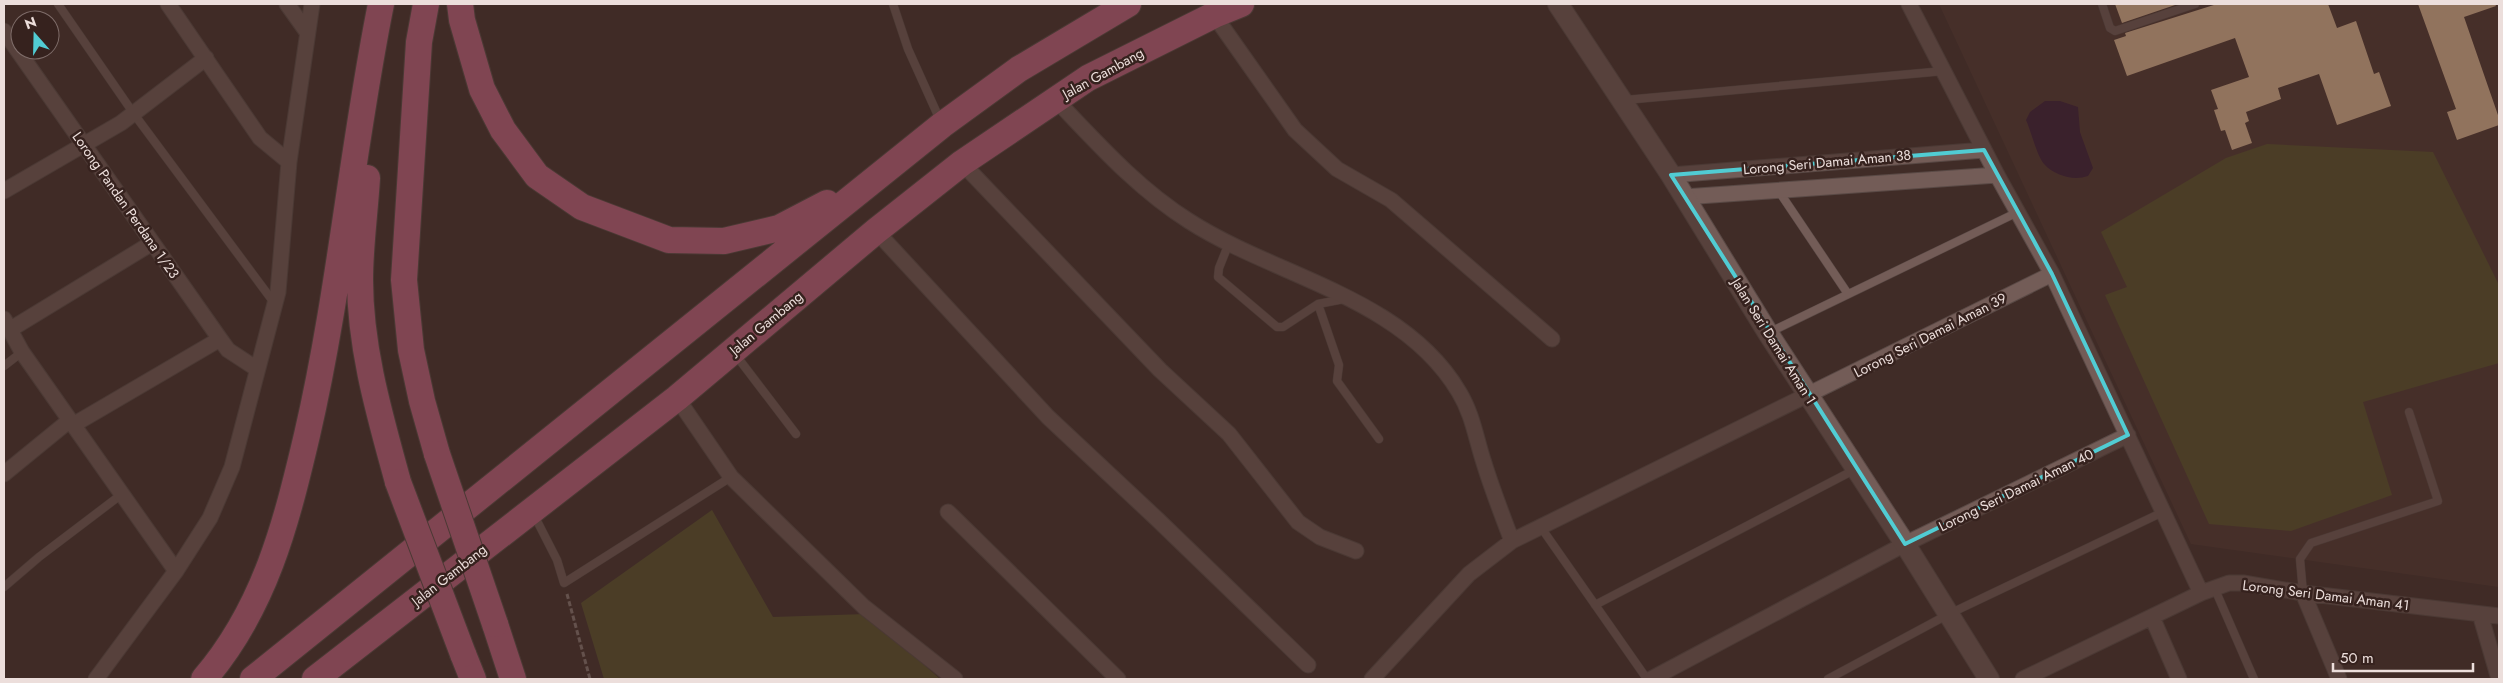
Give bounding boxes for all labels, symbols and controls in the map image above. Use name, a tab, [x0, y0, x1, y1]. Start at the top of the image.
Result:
north arrow	[10, 10, 60, 60]
text: N	[22, 11, 39, 34]
street label: Jalan Gambang	[1057, 42, 1147, 105]
street label: Lorong Pandan Perdana 1/23	[68, 128, 184, 283]
street label: Lorong Seri Damai Aman 38	[1742, 145, 1912, 179]
street label: Jalan Seri Damai Aman 1	[1726, 272, 1821, 408]
street label: Jalan Gambang	[724, 286, 807, 361]
street label: Lorong Seri Damai Aman 39	[1850, 288, 2010, 382]
street label: Lorong Seri Damai Aman 40	[1935, 444, 2097, 536]
street label: Jalan Gambang	[406, 539, 491, 612]
street label: Lorong Seri Damai Aman 41	[2241, 575, 2411, 615]
scale bar	[2333, 640, 2473, 672]
text: 50 m	[2340, 647, 2374, 669]

